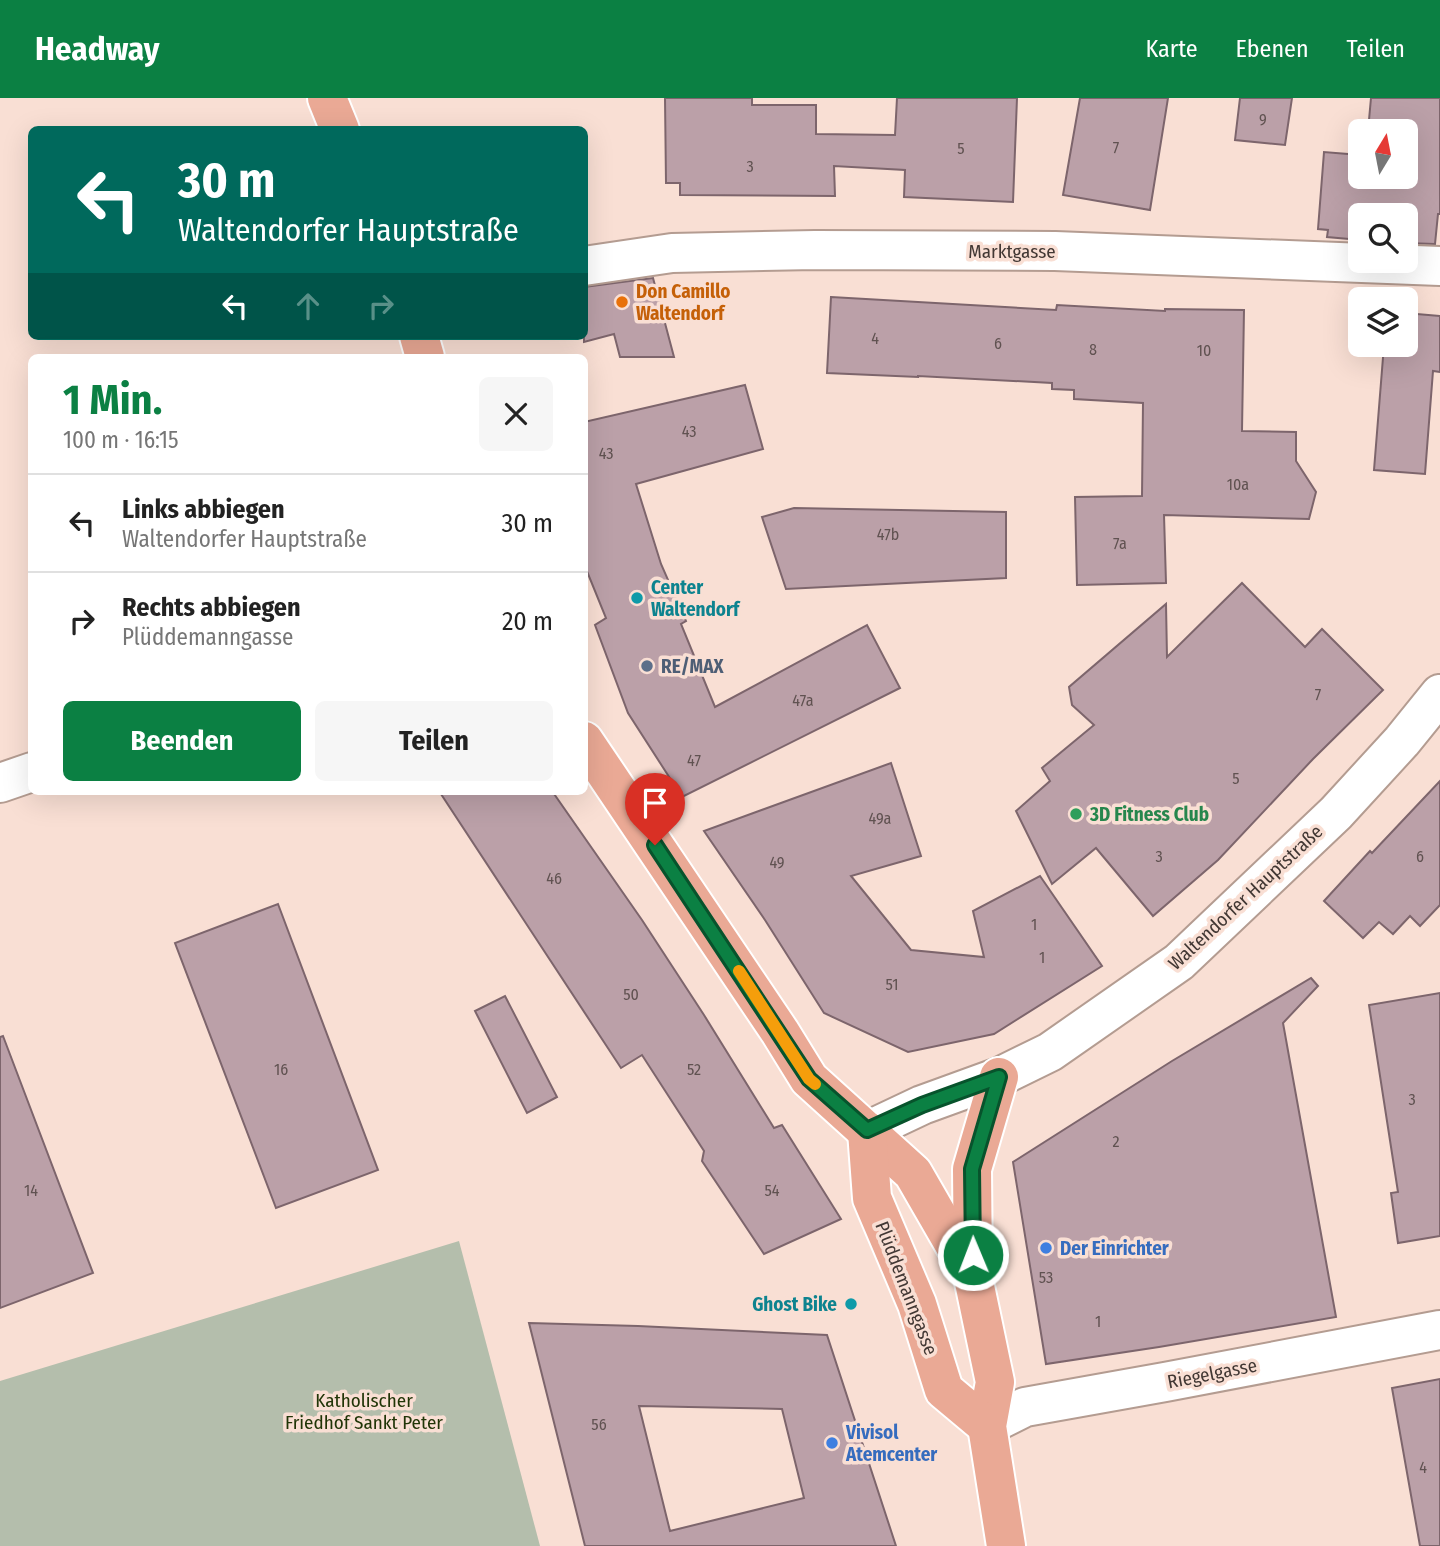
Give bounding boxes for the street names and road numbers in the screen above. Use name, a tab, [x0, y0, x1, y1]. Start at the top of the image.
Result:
street label: Marktgasse	[968, 240, 1056, 263]
street label: Waltendorfer Hauptstraße	[1163, 820, 1327, 975]
street label: Plüddemanngasse	[870, 1218, 943, 1358]
street label: Riegelgasse	[1165, 1354, 1259, 1393]

